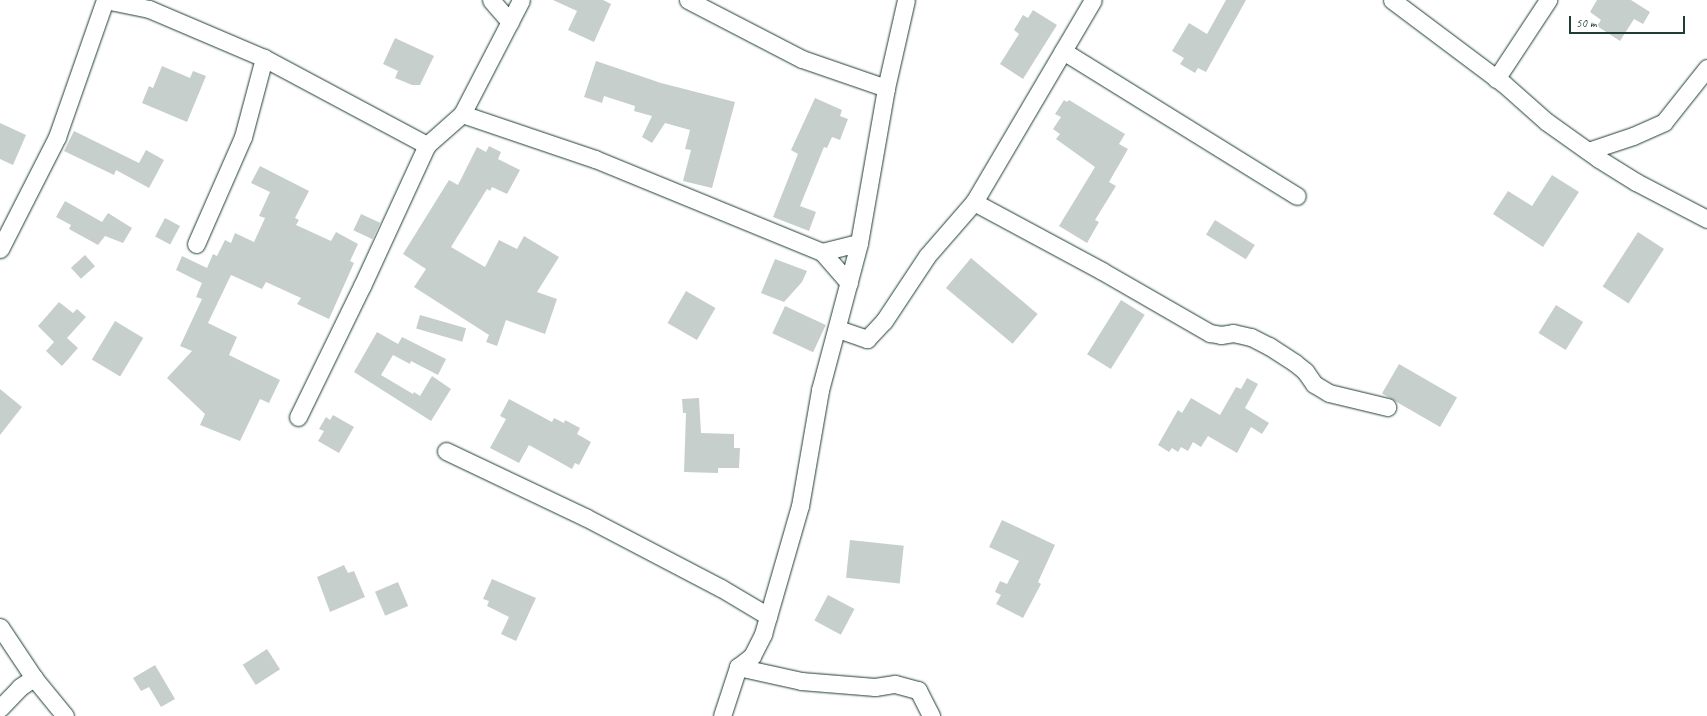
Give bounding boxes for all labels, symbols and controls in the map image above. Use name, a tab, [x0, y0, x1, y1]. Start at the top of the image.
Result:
scale bar	[1571, 8, 1687, 34]
text: 50 m	[1576, 15, 1596, 31]

